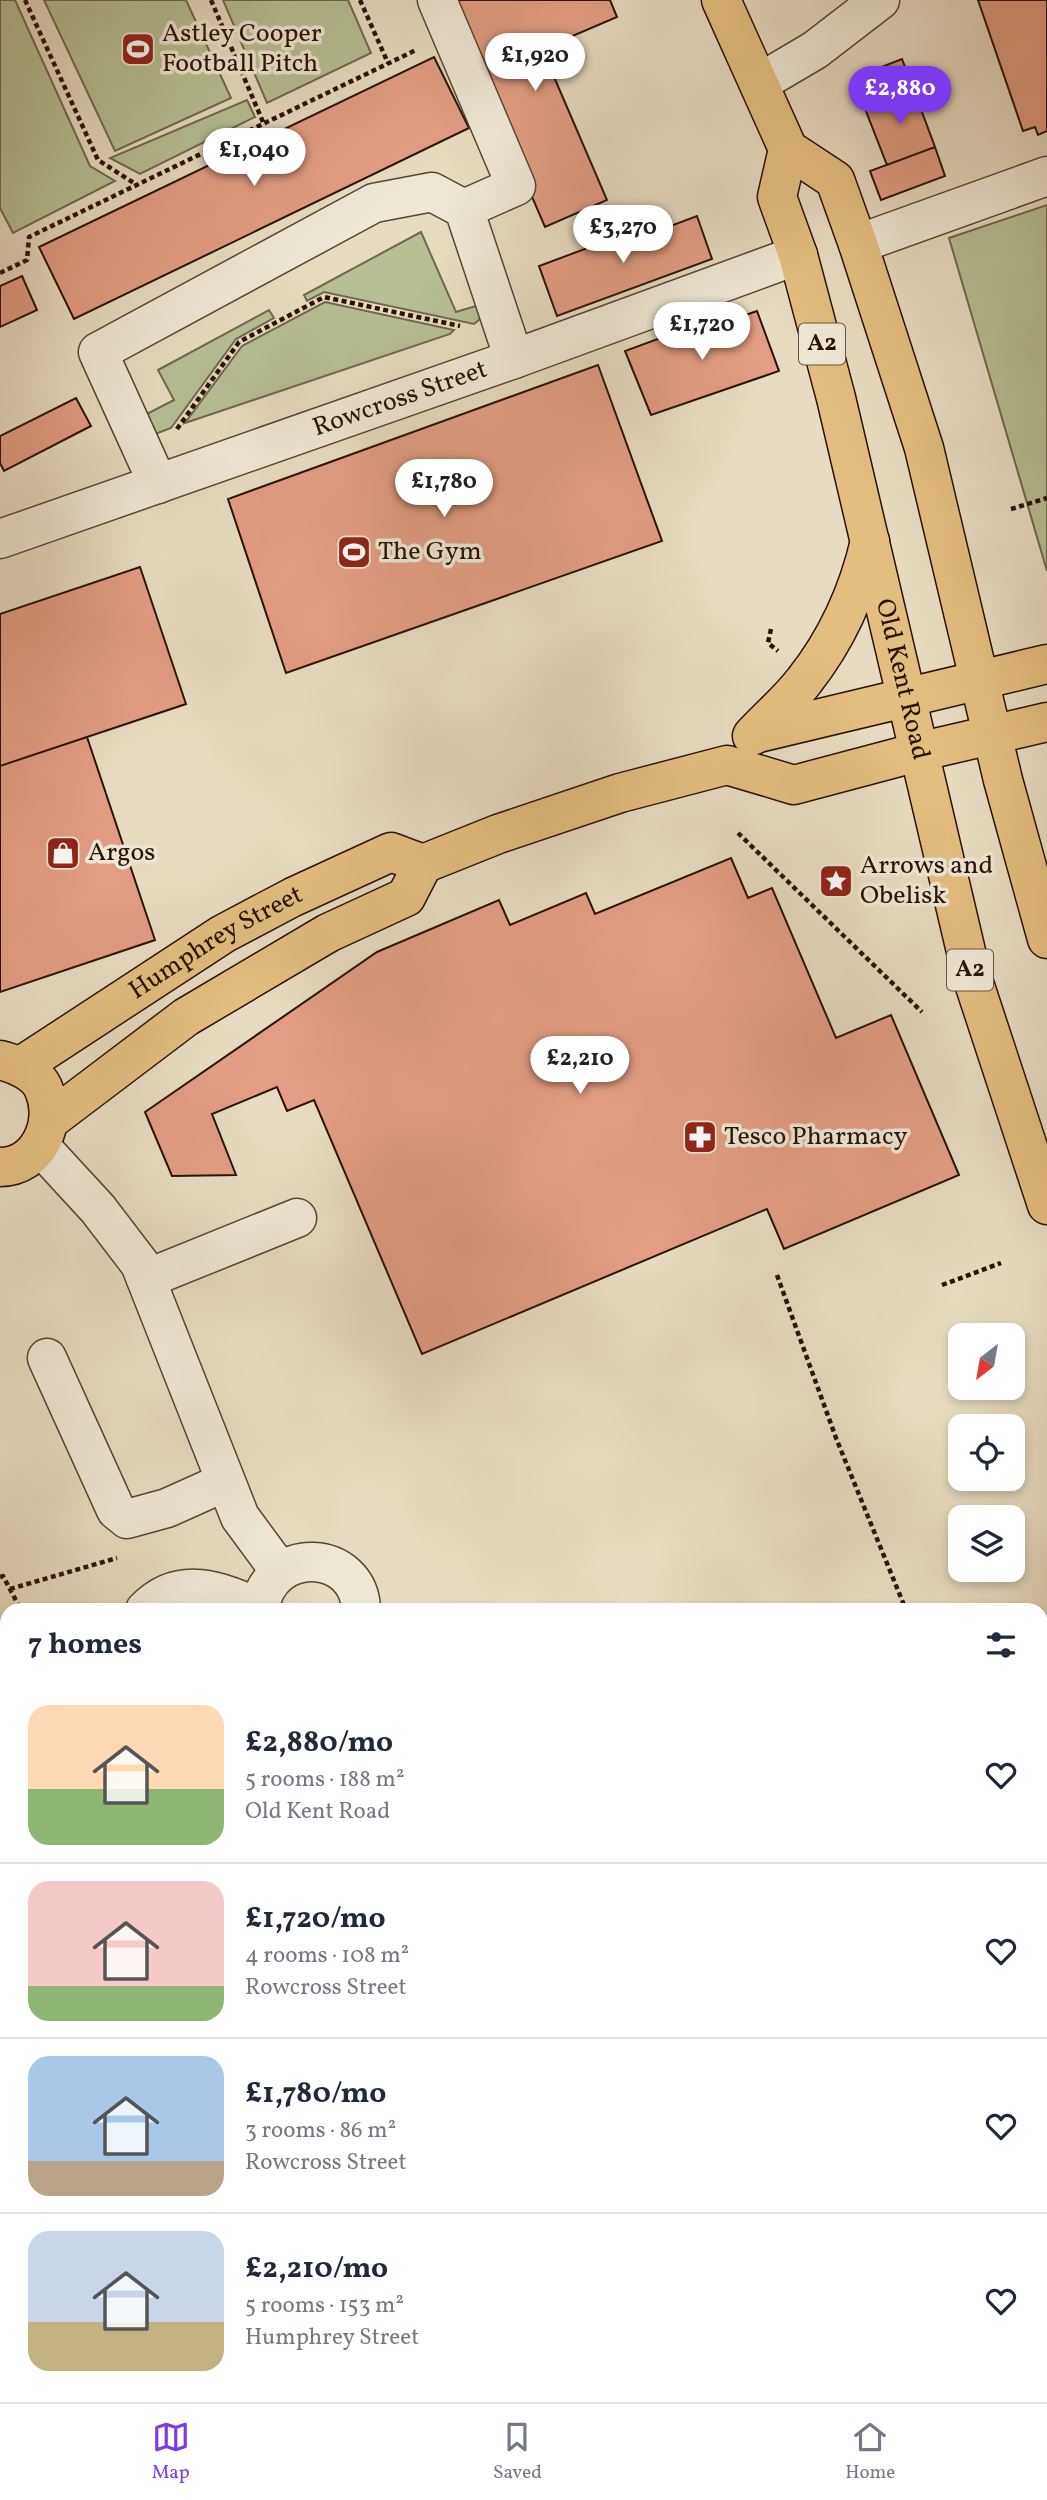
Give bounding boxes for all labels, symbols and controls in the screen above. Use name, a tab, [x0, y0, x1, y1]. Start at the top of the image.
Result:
place label: Astley Cooper Football Pitch	[162, 16, 322, 82]
sports icon: Astley Cooper Football Pitch	[119, 30, 157, 68]
pin: £1,920	[478, 34, 592, 93]
text: £1,920	[501, 40, 569, 72]
pin: £2,880	[843, 66, 957, 126]
text: £2,880	[864, 73, 936, 105]
pin: £1,040	[197, 128, 311, 188]
text: £1,040	[219, 135, 289, 167]
pin: £3,270	[566, 205, 680, 265]
text: £3,270	[589, 212, 657, 244]
pin: £1,720	[645, 302, 759, 362]
text: £1,720	[669, 309, 735, 341]
road number: A2	[799, 324, 845, 365]
street label: Rowcross Street	[308, 352, 492, 446]
pin: £1,780	[387, 460, 501, 519]
text: £1,780	[411, 466, 477, 498]
sports icon: The Gym	[335, 533, 373, 571]
place label: The Gym	[378, 534, 482, 570]
street label: Old Kent Road	[866, 595, 938, 763]
shop icon: Argos	[44, 834, 82, 872]
place label: Argos	[88, 835, 155, 871]
place label: Arrows and Obelisk	[860, 848, 993, 914]
place icon: Arrows and Obelisk	[817, 862, 855, 900]
street label: Humphrey Street	[122, 877, 309, 1009]
road number: A2	[947, 950, 993, 990]
pin: £2,210	[523, 1036, 637, 1096]
text: £2,210	[546, 1043, 614, 1075]
pharmacy icon: Tesco Pharmacy	[681, 1118, 719, 1156]
place label: Tesco Pharmacy	[724, 1119, 908, 1155]
north arrow	[948, 1323, 1026, 1400]
map controls	[948, 1323, 1025, 1582]
button: locate	[948, 1414, 1025, 1491]
button: layers	[948, 1505, 1025, 1582]
text: 7 homes	[28, 1624, 142, 1666]
icon: filters	[982, 1626, 1020, 1664]
text: £2,880/mo	[245, 1722, 393, 1764]
icon: home	[84, 1733, 168, 1817]
icon: heart	[982, 1756, 1020, 1794]
text: 5 rooms · 188 m²	[245, 1764, 404, 1796]
text: Old Kent Road	[245, 1796, 390, 1828]
text: £1,720/mo	[245, 1898, 386, 1940]
icon: home	[84, 1909, 168, 1993]
icon: heart	[982, 1932, 1020, 1970]
text: 4 rooms · 108 m²	[245, 1940, 409, 1972]
text: Rowcross Street	[245, 1972, 407, 2004]
text: £1,780/mo	[245, 2073, 386, 2115]
icon: home	[84, 2084, 168, 2168]
icon: heart	[982, 2107, 1020, 2145]
text: 3 rooms · 86 m²	[245, 2115, 396, 2147]
text: Rowcross Street	[245, 2147, 407, 2179]
text: £2,210/mo	[245, 2248, 388, 2290]
icon: home	[84, 2259, 168, 2343]
icon: heart	[982, 2282, 1020, 2320]
text: 5 rooms · 153 m²	[245, 2290, 404, 2322]
text: Humphrey Street	[245, 2322, 419, 2354]
tab: Map	[152, 2418, 190, 2486]
tab: Saved	[493, 2418, 542, 2486]
tab: Home	[845, 2418, 895, 2486]

